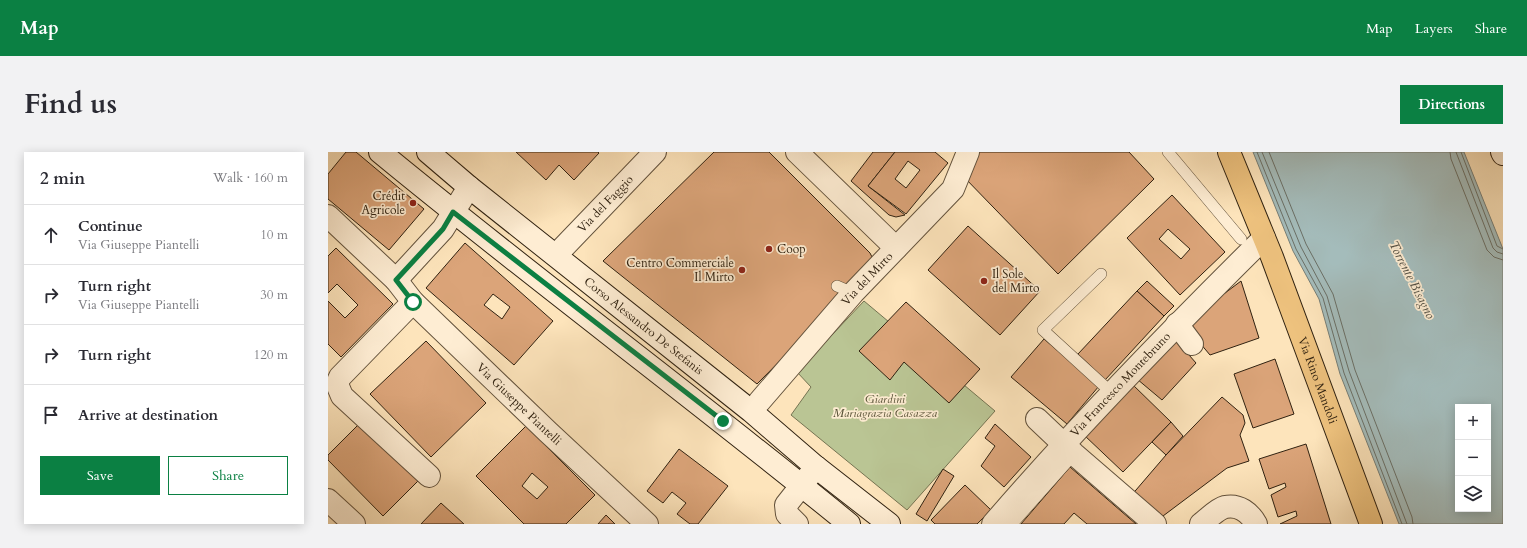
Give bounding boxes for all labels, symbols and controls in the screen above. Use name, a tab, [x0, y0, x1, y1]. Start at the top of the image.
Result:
text: Map	[20, 15, 59, 41]
text: Map	[1366, 19, 1393, 38]
text: Layers	[1415, 19, 1453, 38]
text: Share	[1475, 19, 1507, 38]
text: Find us	[24, 85, 117, 123]
button: Directions	[1400, 85, 1503, 124]
text: 2 min	[40, 167, 85, 190]
text: Walk · 160 m	[213, 169, 288, 187]
street label: Via del Faggio	[574, 171, 637, 236]
place label: Crédit Agricole	[362, 188, 405, 218]
marker: Crédit Agricole	[408, 198, 418, 208]
text: Continue	[78, 216, 143, 236]
icon: ahead	[40, 224, 62, 246]
text: 10 m	[260, 226, 288, 244]
text: Via Giuseppe Piantelli	[78, 236, 200, 254]
water label: Torrente Bisagno	[1385, 238, 1439, 322]
place label: Coop	[777, 241, 806, 257]
marker: Coop	[764, 244, 774, 254]
street label: Via del Mirto	[838, 248, 897, 309]
place label: Centro Commerciale Il Mirto	[626, 255, 735, 285]
marker: Centro Commerciale Il Mirto	[737, 265, 747, 275]
place label: Il Sole del Mirto	[992, 266, 1040, 296]
street label: Corso Alessandro De Stefanis	[581, 273, 707, 378]
text: Turn right	[78, 276, 151, 296]
marker: Il Sole del Mirto	[979, 276, 989, 286]
icon: right	[40, 284, 62, 306]
text: 30 m	[260, 286, 288, 304]
route start	[404, 293, 422, 311]
text: Via Giuseppe Piantelli	[78, 296, 200, 314]
street label: Via Francesco Montebruno	[1067, 328, 1174, 440]
street label: Via Rino Mandoli	[1294, 335, 1341, 427]
icon: right	[40, 344, 62, 366]
text: Turn right	[78, 345, 151, 365]
text: 120 m	[254, 346, 288, 364]
street label: Via Giuseppe Piantelli	[473, 359, 566, 449]
park label: Giardini Mariagrazia Casazza	[833, 391, 938, 421]
icon: arrive	[40, 404, 62, 426]
map controls	[1455, 404, 1491, 512]
button: +	[1455, 404, 1491, 440]
text: Arrive at destination	[78, 405, 218, 425]
route end	[714, 412, 732, 430]
button: −	[1455, 440, 1491, 476]
button: Save	[40, 456, 160, 495]
button: Share	[168, 456, 288, 495]
button: layers	[1455, 476, 1491, 512]

